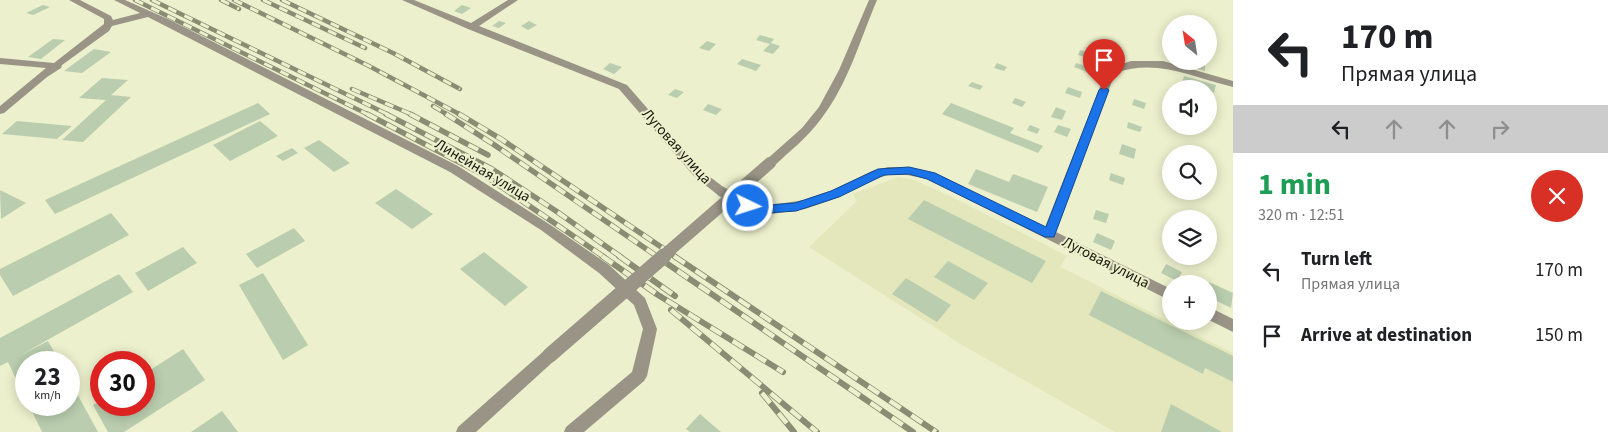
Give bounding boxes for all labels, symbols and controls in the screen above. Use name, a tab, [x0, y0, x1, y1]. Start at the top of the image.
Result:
text: 170 m	[1341, 12, 1433, 62]
north arrow	[1162, 15, 1218, 70]
map controls	[1162, 15, 1217, 330]
icon: left	[1258, 20, 1323, 85]
pin	[1083, 39, 1125, 90]
icon: arrive	[1090, 46, 1118, 74]
text: Прямая улица	[1341, 58, 1477, 90]
button: sound	[1162, 80, 1217, 135]
street label: Луговая улица	[637, 104, 716, 189]
icon: left	[1327, 115, 1355, 143]
icon: ahead	[1380, 115, 1408, 143]
icon: ahead	[1433, 115, 1461, 143]
icon: right	[1486, 115, 1514, 143]
street label: Линейная улица	[431, 134, 535, 207]
button: search	[1162, 145, 1217, 200]
text: 1 min	[1258, 163, 1331, 206]
button: close	[1531, 170, 1583, 222]
position arrow	[721, 179, 773, 231]
text: 320 m · 12:51	[1258, 204, 1345, 226]
button: layers	[1162, 210, 1217, 265]
street label: Луговая улица	[1059, 231, 1153, 293]
text: Turn left	[1301, 246, 1372, 273]
icon: left	[1258, 257, 1286, 285]
text: 170 m	[1535, 257, 1583, 284]
text: Прямая улица	[1301, 273, 1400, 295]
button: +	[1162, 275, 1217, 330]
icon: arrive	[1258, 322, 1286, 350]
text: Arrive at destination	[1301, 322, 1472, 349]
text: 150 m	[1535, 322, 1583, 349]
speed limit sign: 30	[90, 351, 155, 416]
text: 23	[34, 359, 61, 395]
text: km/h	[34, 387, 61, 404]

